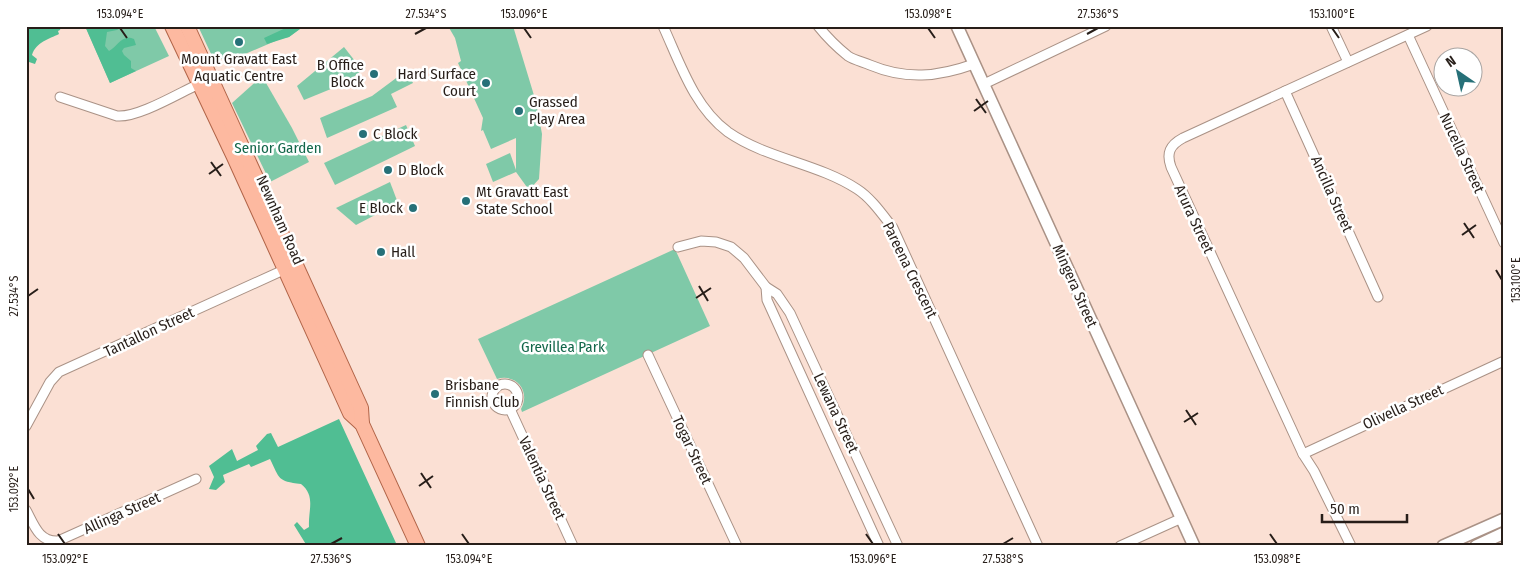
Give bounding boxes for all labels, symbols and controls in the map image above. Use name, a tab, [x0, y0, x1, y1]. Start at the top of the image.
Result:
text: 153.094°E	[97, 7, 144, 21]
text: 27.534°S	[406, 7, 446, 21]
text: 153.096°E	[501, 7, 548, 21]
text: 153.098°E	[904, 7, 952, 21]
text: 27.536°S	[1078, 7, 1119, 21]
text: 153.100°E	[1309, 7, 1355, 21]
marker: Mount Gravatt East Aquatic Centre	[233, 36, 245, 48]
north arrow	[1432, 48, 1482, 98]
place label: Mount Gravatt East Aquatic Centre	[181, 50, 297, 85]
text: N	[1443, 52, 1459, 71]
place label: B Office Block	[317, 56, 364, 91]
place label: Hard Surface Court	[397, 65, 476, 100]
marker: B Office Block	[368, 68, 380, 80]
marker: Hard Surface Court	[480, 77, 492, 89]
place label: Grassed Play Area	[529, 93, 585, 128]
marker: Grassed Play Area	[513, 105, 525, 117]
street label: Nucella Street	[1436, 110, 1488, 196]
place label: C Block	[373, 125, 418, 143]
marker: C Block	[357, 128, 369, 140]
park label: Senior Garden	[234, 139, 322, 157]
street label: Ancilla Street	[1307, 153, 1357, 235]
place label: D Block	[398, 161, 444, 179]
marker: D Block	[382, 164, 394, 176]
street label: Newnham Road	[252, 173, 308, 267]
street label: Arura Street	[1170, 182, 1218, 256]
place label: Mt Gravatt East State School	[476, 183, 568, 218]
marker: Mt Gravatt East State School	[460, 195, 472, 207]
place label: E Block	[359, 199, 403, 217]
marker: E Block	[407, 202, 419, 214]
street label: Pareena Crescent	[879, 219, 941, 321]
street label: Mingera Street	[1049, 242, 1101, 330]
place label: Hall	[391, 243, 415, 261]
marker: Hall	[375, 246, 387, 258]
text: 153.100°E	[1509, 257, 1523, 303]
text: 27.534°S	[7, 276, 21, 316]
street label: Tantallon Street	[101, 303, 197, 361]
park label: Grevillea Park	[521, 338, 605, 356]
street label: Lewana Street	[810, 370, 862, 456]
place label: Brisbane Finnish Club	[445, 376, 520, 411]
street label: Olivella Street	[1360, 380, 1446, 433]
marker: Brisbane Finnish Club	[429, 388, 441, 400]
street label: Togar Street	[668, 413, 716, 487]
street label: Valentia Street	[515, 433, 569, 523]
text: 153.092°E	[7, 466, 21, 512]
street label: Allinga Street	[81, 488, 163, 538]
scale bar	[1322, 492, 1408, 524]
text: 50 m	[1330, 500, 1360, 518]
text: 153.092°E	[42, 552, 88, 566]
text: 27.536°S	[311, 552, 352, 566]
text: 153.094°E	[446, 552, 493, 566]
text: 153.096°E	[850, 552, 897, 566]
text: 27.538°S	[982, 552, 1024, 566]
text: 153.098°E	[1253, 552, 1301, 566]

